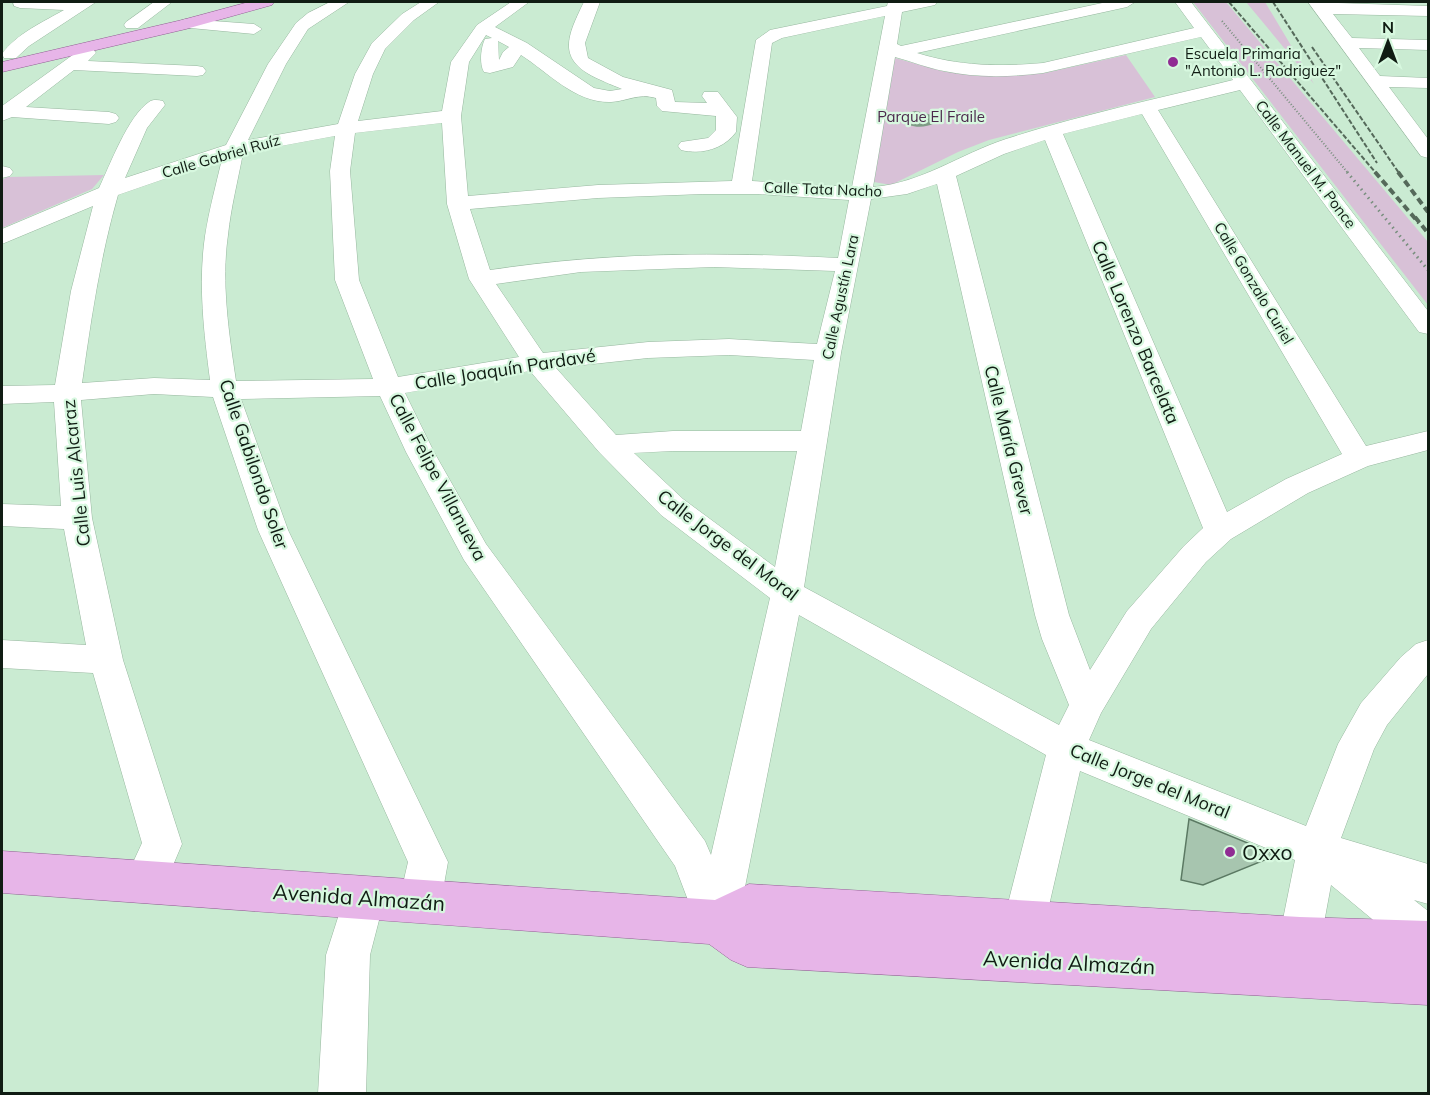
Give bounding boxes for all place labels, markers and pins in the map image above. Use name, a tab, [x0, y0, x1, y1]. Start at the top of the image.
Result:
place label: Escuela Primaria "Antonio L. Rodriguez"	[1185, 44, 1341, 80]
marker: Escuela Primaria "Antonio L. Rodriguez"	[1166, 55, 1180, 69]
place label: Oxxo	[1242, 839, 1292, 865]
marker: Oxxo	[1223, 845, 1237, 859]

